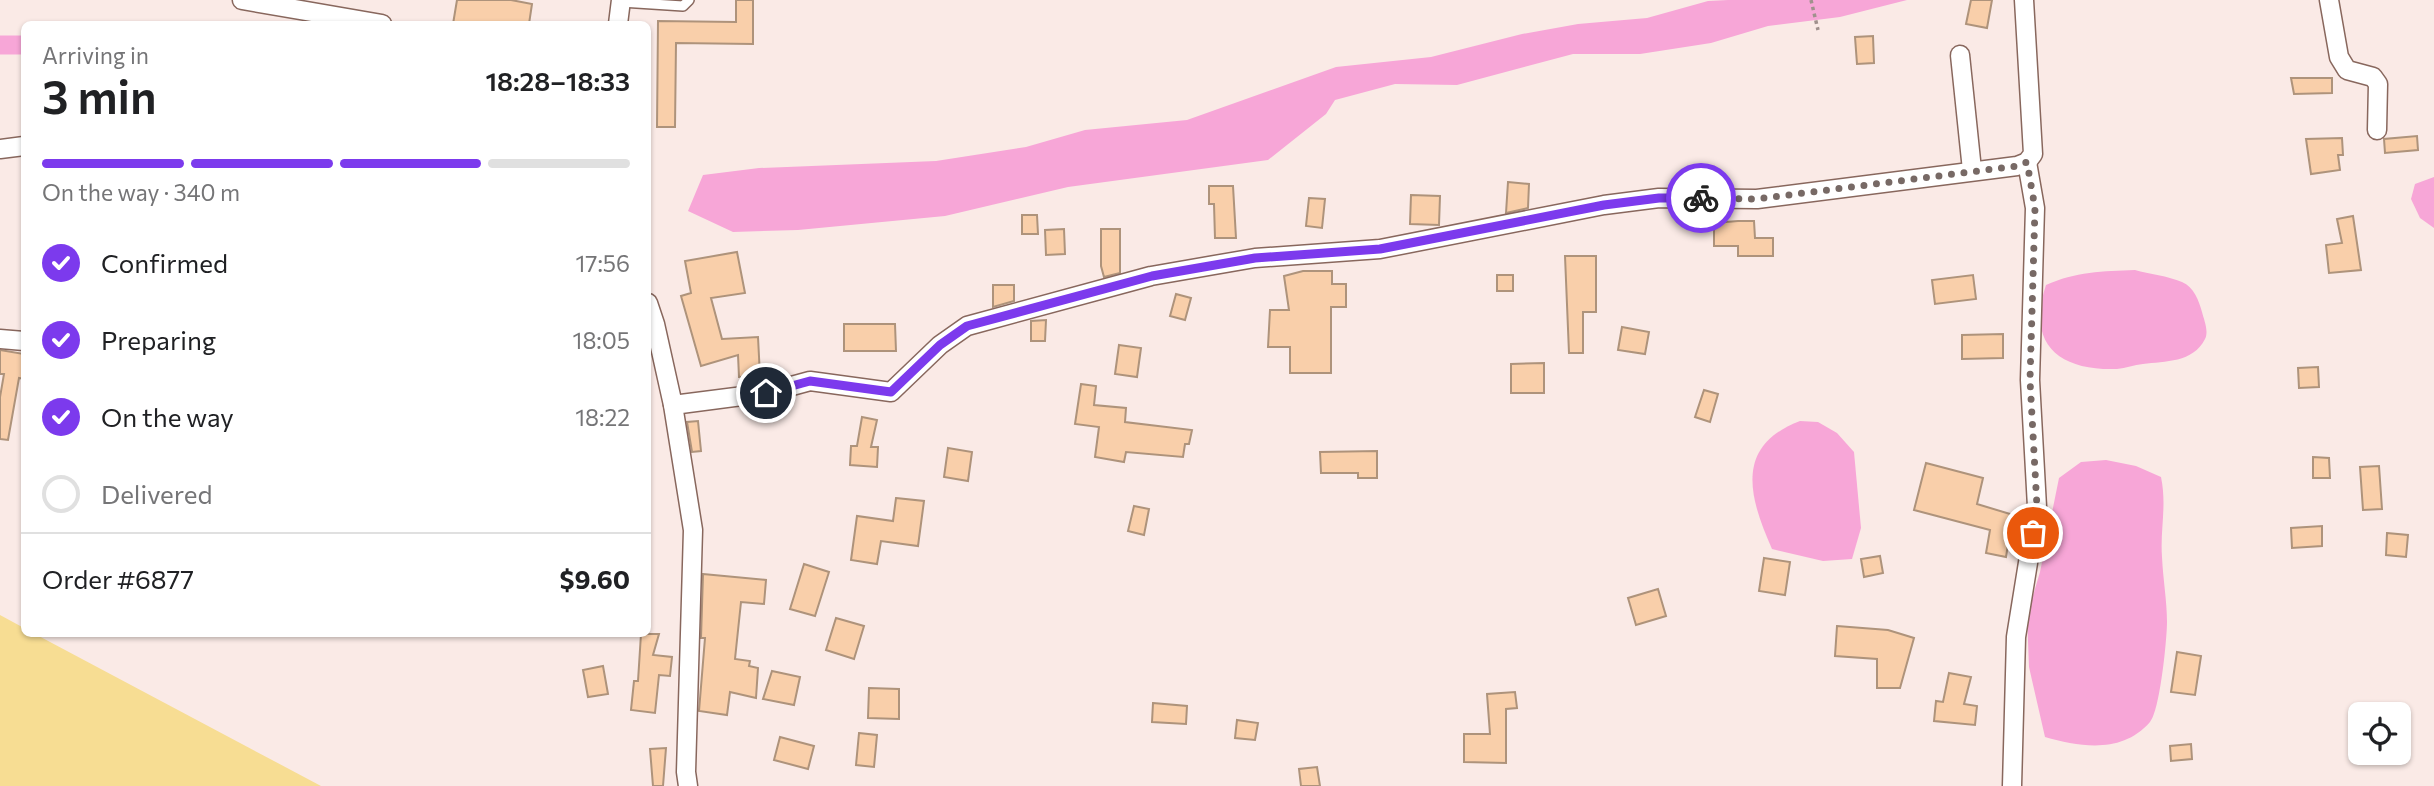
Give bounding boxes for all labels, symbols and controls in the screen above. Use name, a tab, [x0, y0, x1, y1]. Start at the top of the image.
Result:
text: Arriving in	[42, 41, 149, 69]
text: 18:28–18:33	[485, 65, 630, 96]
text: 3 min	[42, 67, 157, 123]
courier	[1666, 163, 1736, 233]
text: On the way · 340 m	[42, 178, 240, 206]
icon: bike	[1682, 179, 1720, 217]
icon: check	[42, 244, 80, 282]
text: Confirmed	[101, 247, 228, 278]
text: 17:56	[575, 249, 630, 277]
icon: check	[42, 321, 80, 359]
text: Preparing	[101, 324, 216, 355]
text: 18:05	[573, 326, 630, 354]
pin	[736, 363, 796, 423]
icon: home	[747, 374, 785, 412]
icon: check	[42, 398, 80, 436]
text: On the way	[101, 401, 234, 432]
text: 18:22	[575, 403, 630, 431]
text: Delivered	[101, 478, 212, 509]
pin	[2003, 503, 2063, 563]
icon: bag	[2014, 514, 2052, 552]
text: Order #6877	[42, 563, 194, 594]
text: $9.60	[560, 563, 630, 594]
map controls	[2348, 702, 2411, 765]
button: locate	[2348, 702, 2411, 765]

